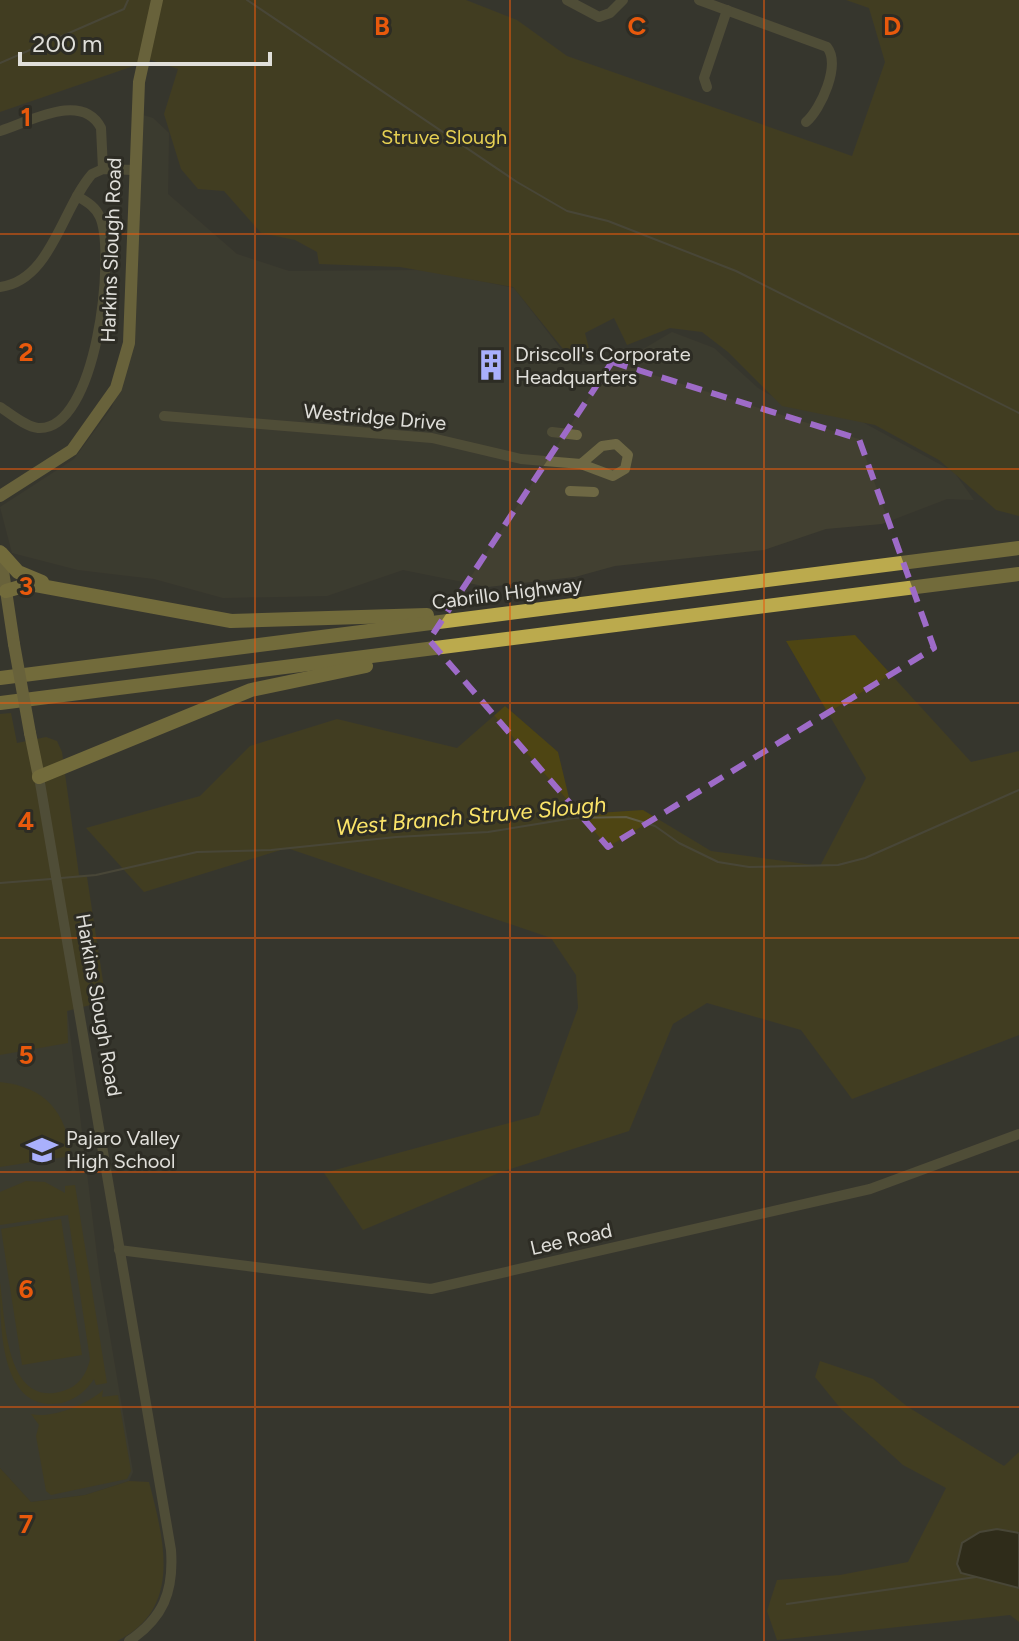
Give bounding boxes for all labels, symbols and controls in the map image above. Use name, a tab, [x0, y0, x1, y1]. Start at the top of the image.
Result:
text: B	[374, 10, 390, 42]
text: C	[628, 10, 647, 42]
text: D	[883, 10, 901, 42]
scale bar	[20, 16, 270, 66]
text: 200 m	[32, 29, 103, 58]
text: 1	[21, 101, 31, 133]
park label: Struve Slough	[381, 125, 507, 149]
street label: Harkins Slough Road	[96, 157, 126, 343]
text: 2	[18, 336, 34, 368]
place label: Driscoll's Corporate Headquarters	[515, 342, 691, 389]
building icon: Driscoll's Corporate Headquarters	[474, 348, 508, 382]
street label: Westridge Drive	[303, 399, 447, 435]
text: 3	[19, 570, 33, 602]
street label: Cabrillo Highway	[430, 572, 584, 614]
water label: West Branch Struve Slough	[335, 791, 607, 841]
text: 4	[18, 805, 34, 837]
street label: Harkins Slough Road	[71, 912, 127, 1098]
text: 5	[18, 1039, 34, 1071]
place label: Pajaro Valley High School	[66, 1126, 180, 1173]
school or university icon: Pajaro Valley High School	[25, 1133, 59, 1167]
street label: Lee Road	[528, 1218, 614, 1260]
text: 6	[18, 1273, 34, 1305]
text: 7	[19, 1508, 33, 1540]

